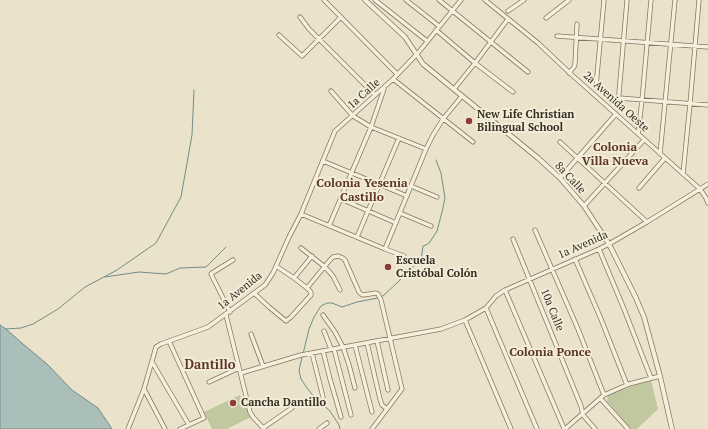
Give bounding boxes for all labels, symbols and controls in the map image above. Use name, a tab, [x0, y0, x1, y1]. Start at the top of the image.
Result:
street label: 2a Avenida Oeste	[580, 69, 652, 135]
street label: 1a Calle	[345, 76, 383, 112]
place label: New Life Christian Bilingual School	[477, 108, 574, 134]
marker: New Life Christian Bilingual School	[464, 116, 474, 126]
district label: Colonia Villa Nueva	[582, 141, 648, 169]
street label: 8a Calle	[552, 159, 588, 197]
district label: Colonia Yesenia Castillo	[316, 177, 408, 205]
street label: 1a Avenida	[556, 228, 610, 262]
place label: Escuela Cristóbal Colón	[396, 254, 477, 280]
marker: Escuela Cristóbal Colón	[383, 262, 393, 272]
street label: 1a Avenida	[215, 269, 265, 313]
street label: 10a Calle	[537, 287, 567, 333]
district label: Colonia Ponce	[509, 346, 591, 360]
district label: Dantillo	[184, 357, 236, 373]
place label: Cancha Dantillo	[241, 396, 326, 410]
marker: Cancha Dantillo	[228, 398, 238, 408]

